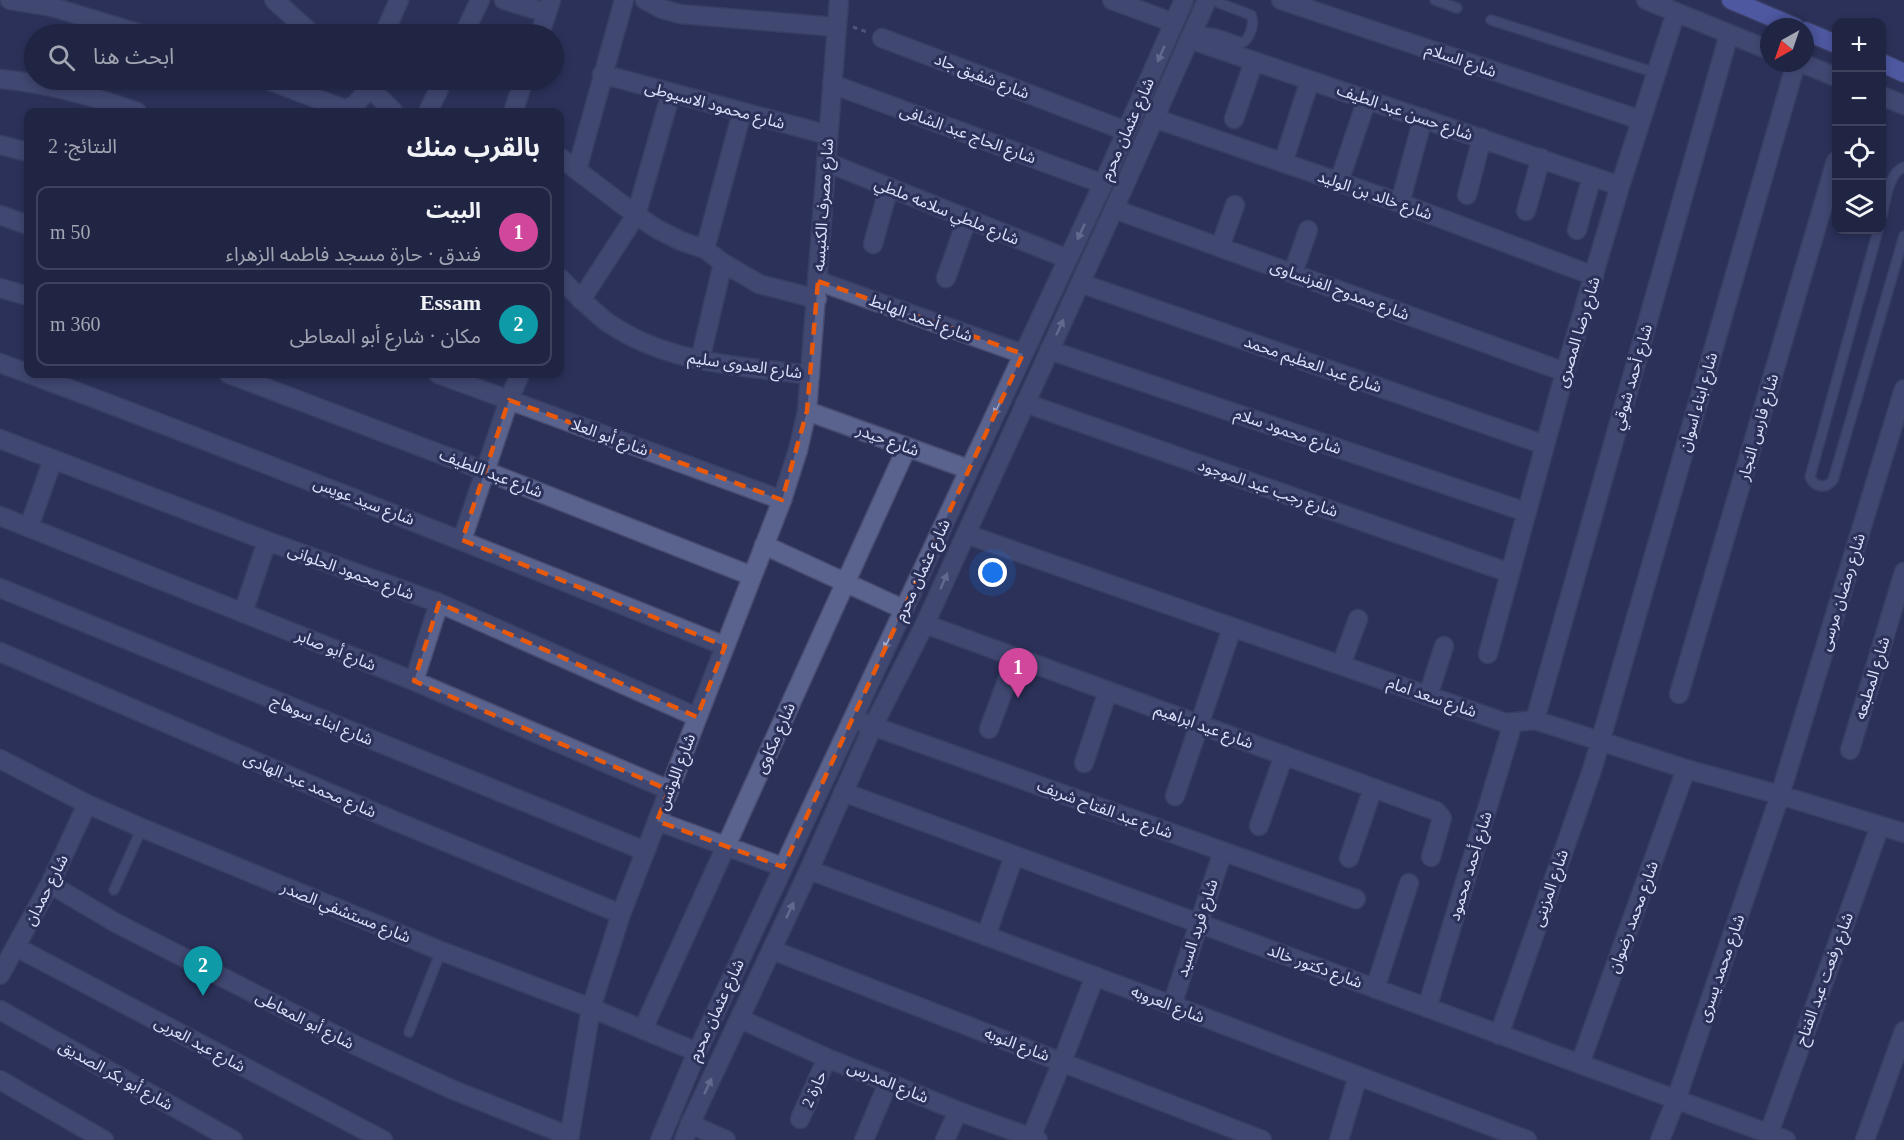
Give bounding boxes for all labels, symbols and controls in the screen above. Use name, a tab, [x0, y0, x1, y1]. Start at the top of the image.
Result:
north arrow	[1760, 18, 1814, 72]
map controls	[1832, 18, 1886, 234]
button: +	[1832, 18, 1886, 72]
search box	[24, 24, 564, 90]
street label: شارع السلام	[1422, 40, 1499, 84]
icon: search	[45, 41, 78, 74]
text: ابحث هنا	[93, 44, 174, 69]
one-way arrow	[1156, 45, 1165, 62]
street label: شارع شفيق جاد	[931, 50, 1032, 106]
button: −	[1832, 72, 1886, 126]
street label: شارع عثمان محرم	[1097, 75, 1161, 184]
street label: شارع محمود الاسيوطى	[642, 78, 787, 136]
street label: شارع حسن عبد الطيف	[1333, 81, 1475, 147]
street label: شارع الحاج عبد الشافى	[896, 101, 1038, 170]
button: locate	[1832, 126, 1886, 180]
text: بالقرب منك	[407, 133, 540, 162]
text: النتائج: 2	[48, 135, 117, 157]
street label: شارع مصرف الكنيسه	[810, 138, 840, 272]
street label: شارع خالد بن الوليد	[1314, 167, 1435, 226]
street label: شارع ملطي سلامه ملطي	[871, 174, 1022, 251]
button: layers	[1832, 180, 1886, 234]
text: البيت	[426, 198, 481, 223]
text: 50 m	[50, 221, 91, 243]
text: 1	[514, 221, 524, 243]
one-way arrow	[1076, 223, 1086, 241]
text: فندق · حارة مسجد فاطمه الزهراء	[226, 243, 481, 265]
street label: شارع ممدوح الفرنساوى	[1267, 257, 1412, 327]
street label: شارع رضا المصرى	[1553, 275, 1607, 390]
text: Essam	[420, 290, 481, 315]
street label: شارع أحمد الهابط	[866, 291, 975, 348]
text: 360 m	[50, 313, 101, 335]
text: 2	[514, 313, 524, 335]
one-way arrow	[1055, 319, 1064, 336]
street label: شارع أحمد شوقي	[1608, 322, 1659, 433]
text: مكان · شارع أبو المعاطى	[290, 325, 481, 347]
street label: شارع عبد العظيم محمد	[1241, 332, 1384, 399]
street label: شارع العدوى سليم	[686, 349, 803, 385]
street label: شارع ابناء اسوان	[1676, 350, 1724, 455]
street label: شارع فارس النجار	[1734, 372, 1785, 484]
one-way arrow	[993, 399, 1002, 416]
street label: شارع محمود سلام	[1231, 405, 1344, 461]
street label: شارع أبو العلا	[568, 414, 651, 463]
street label: شارع حيدر	[852, 421, 921, 463]
street label: شارع عبد اللطيف	[436, 446, 545, 504]
street label: شارع رجب عبد الموجود	[1195, 456, 1340, 524]
street label: شارع سيد عويس	[310, 474, 417, 532]
street label: شارع عثمان محرم	[891, 517, 957, 625]
street label: شارع رمضان مرسى	[1816, 531, 1872, 654]
street label: شارع محمود الحلوانى	[284, 541, 416, 606]
your location	[978, 558, 1007, 587]
one-way arrow	[940, 573, 949, 590]
street label: شارع أبو صابر	[291, 625, 379, 677]
one-way arrow	[884, 633, 893, 650]
street label: شارع المطبعه	[1851, 635, 1896, 722]
pin: 1	[998, 648, 1038, 698]
street label: شارع سعد امام	[1384, 674, 1479, 724]
street label: شارع ابناء سوهاج	[267, 692, 375, 752]
street label: شارع مكاوى	[752, 700, 802, 778]
street label: شارع عيد ابراهيم	[1151, 700, 1256, 755]
street label: شارع اللوتس	[654, 731, 702, 814]
street label: شارع محمد عبد الهادى	[240, 749, 379, 824]
street label: شارع عبد الفتاح شريف	[1034, 777, 1175, 845]
street label: شارع أحمد محمود	[1444, 809, 1498, 924]
street label: شارع المزينى	[1529, 847, 1575, 930]
street label: شارع حمدان	[21, 852, 75, 930]
street label: شارع محمد رضوان	[1605, 859, 1665, 977]
street label: شارع فريد السيد	[1173, 877, 1225, 980]
street label: شارع مستشفي الصدر	[276, 878, 413, 949]
one-way arrow	[786, 901, 795, 918]
street label: شارع رفعت عبد الفتاح	[1792, 910, 1860, 1049]
street label: شارع محمد يسرى	[1695, 912, 1751, 1025]
street label: شارع دكتور خالد	[1264, 941, 1365, 995]
pin: 2	[184, 946, 222, 996]
street label: شارع عثمان محرم	[685, 957, 751, 1065]
street label: شارع العروبه	[1128, 982, 1207, 1029]
street label: شارع أبو المعاطى	[251, 987, 357, 1056]
street label: شارع عيد العربى	[150, 1013, 248, 1078]
street label: شارع النوبه	[981, 1024, 1052, 1068]
street label: شارع أبو بكر الصديق	[54, 1036, 176, 1117]
street label: شارع المدرس	[844, 1058, 931, 1110]
street label: حارة 2	[799, 1068, 830, 1110]
one-way arrow	[703, 1078, 712, 1095]

